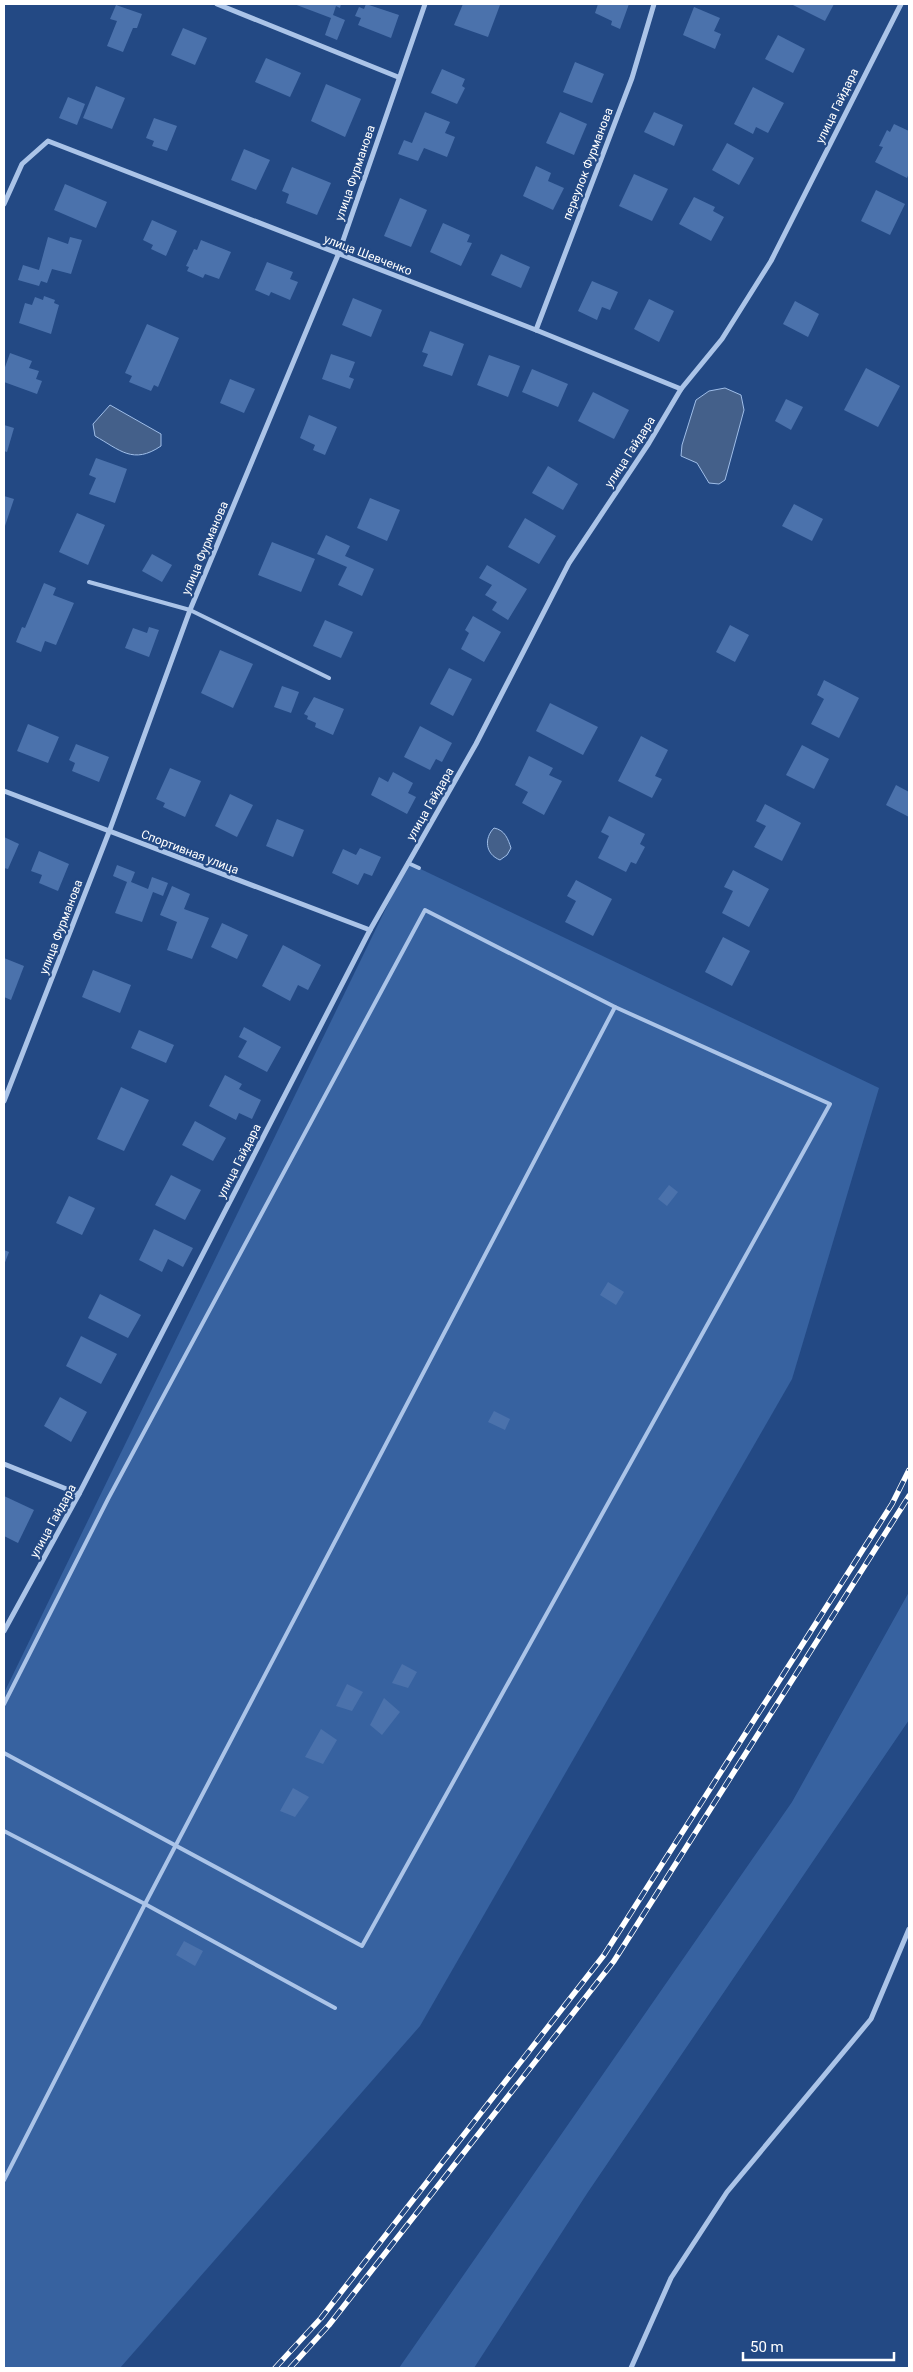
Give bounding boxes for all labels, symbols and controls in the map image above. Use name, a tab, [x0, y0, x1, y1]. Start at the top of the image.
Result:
street label: улица Гайдара	[813, 66, 861, 146]
street label: переулок Фурманова	[560, 106, 616, 222]
street label: улица Фурманова	[332, 123, 378, 223]
street label: улица Шевченко	[322, 232, 414, 278]
street label: улица Гайдара	[602, 414, 658, 490]
street label: улица Фурманова	[179, 499, 231, 597]
street label: улица Гайдара	[403, 765, 457, 843]
street label: Спортивная улица	[139, 827, 241, 877]
street label: улица Фурманова	[37, 878, 85, 976]
street label: улица Гайдара	[214, 1121, 264, 1201]
street label: улица Гайдара	[27, 1482, 79, 1560]
scale bar	[743, 2330, 894, 2362]
text: 50 m	[750, 2338, 784, 2356]

